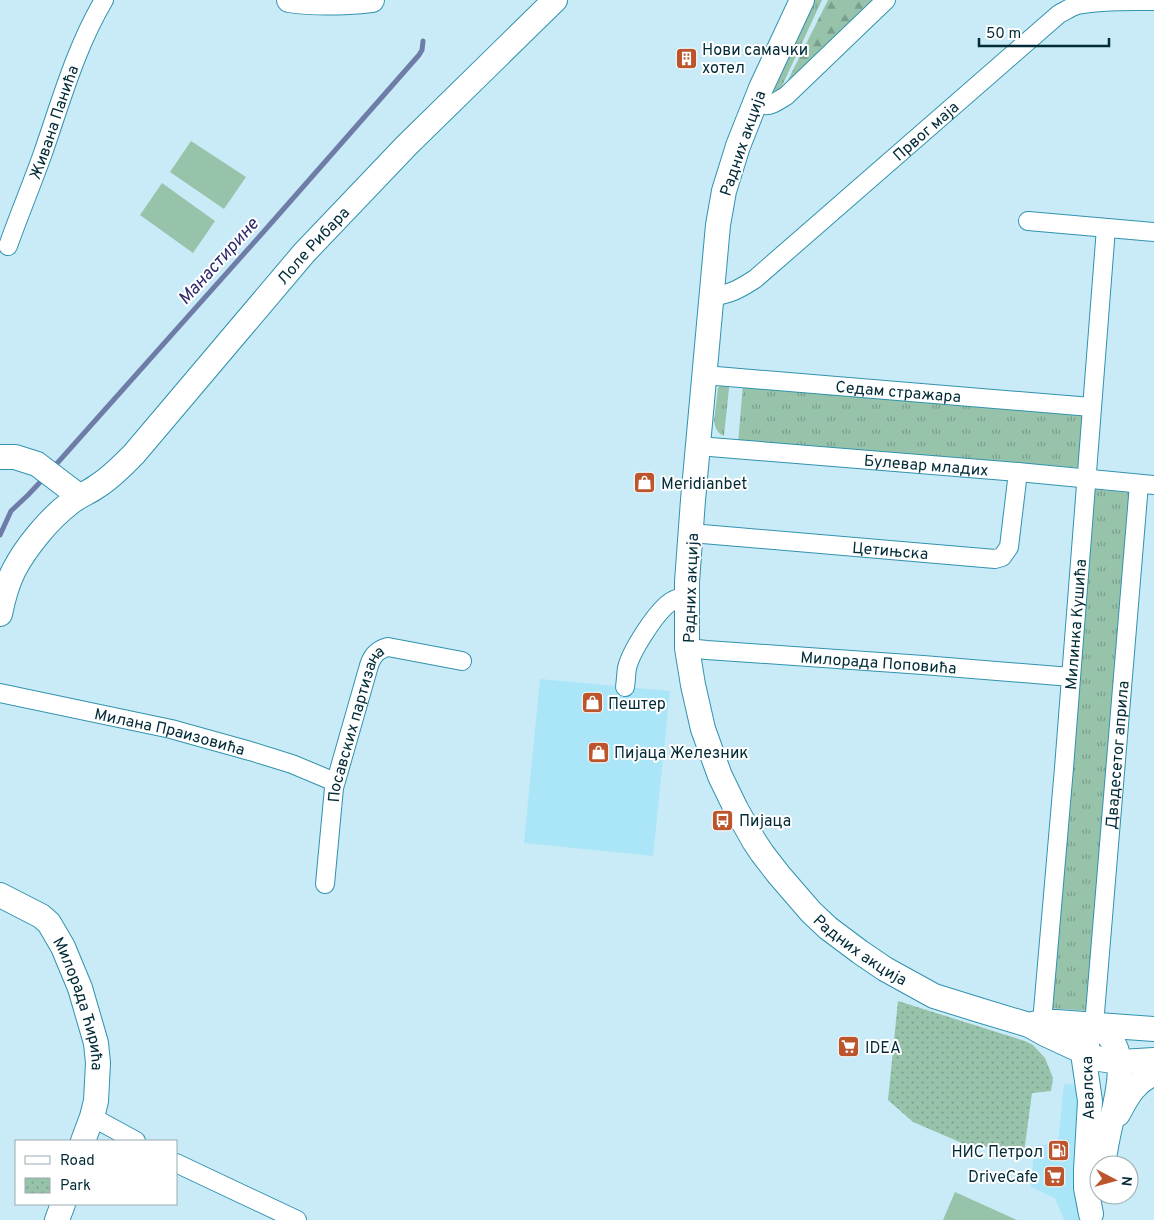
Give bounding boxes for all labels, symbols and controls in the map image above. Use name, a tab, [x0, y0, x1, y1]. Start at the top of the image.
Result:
scale bar	[979, 15, 1109, 47]
text: 50 m	[986, 25, 1021, 44]
place label: Нови самачки хотел	[702, 41, 808, 79]
building icon: Нови самачки хотел	[674, 46, 698, 70]
street label: Живана Панића	[26, 63, 84, 183]
street label: Радних акција	[716, 88, 771, 199]
street label: Првог маја	[890, 98, 964, 166]
street label: Лоле Рибара	[274, 203, 355, 290]
water label: Манастирине	[174, 213, 265, 310]
street label: Седам стражара	[835, 378, 962, 408]
street label: Булевар младих	[863, 452, 989, 482]
shop icon: Meridianbet	[633, 471, 657, 495]
place label: Meridianbet	[661, 475, 747, 495]
street label: Радних акција	[680, 533, 704, 644]
street label: Цетињска	[851, 539, 929, 565]
street label: Милинка Кушића	[1062, 558, 1092, 691]
street label: Посавских партизана	[325, 642, 389, 803]
street label: Милорада Поповића	[800, 649, 957, 680]
street label: Двадесетог априла	[1102, 680, 1135, 830]
shop icon: Пештер	[580, 691, 604, 715]
place label: Пештер	[608, 695, 666, 715]
street label: Милана Праизовића	[92, 705, 247, 761]
shop icon: Пијаца Железник	[586, 740, 610, 764]
place label: Пијаца Железник	[614, 744, 749, 764]
bus stop icon: Пијаца	[711, 808, 735, 832]
place label: Пијаца	[739, 812, 791, 832]
street label: Радних акција	[808, 911, 910, 991]
street label: Милорада Ћирића	[47, 934, 106, 1071]
supermarket icon: IDEA	[837, 1035, 861, 1059]
place label: IDEA	[865, 1039, 901, 1059]
street label: Авалска	[1078, 1056, 1100, 1120]
fuel station icon: НИС Петрол	[1047, 1139, 1071, 1163]
legend	[15, 1140, 178, 1205]
place label: НИС Петрол	[951, 1143, 1043, 1163]
text: Road	[60, 1152, 95, 1171]
north arrow	[1089, 1155, 1139, 1205]
supermarket icon: DriveCafe	[1042, 1164, 1066, 1188]
place label: DriveCafe	[968, 1168, 1038, 1188]
text: N	[1116, 1175, 1134, 1187]
text: Park	[60, 1177, 91, 1196]

